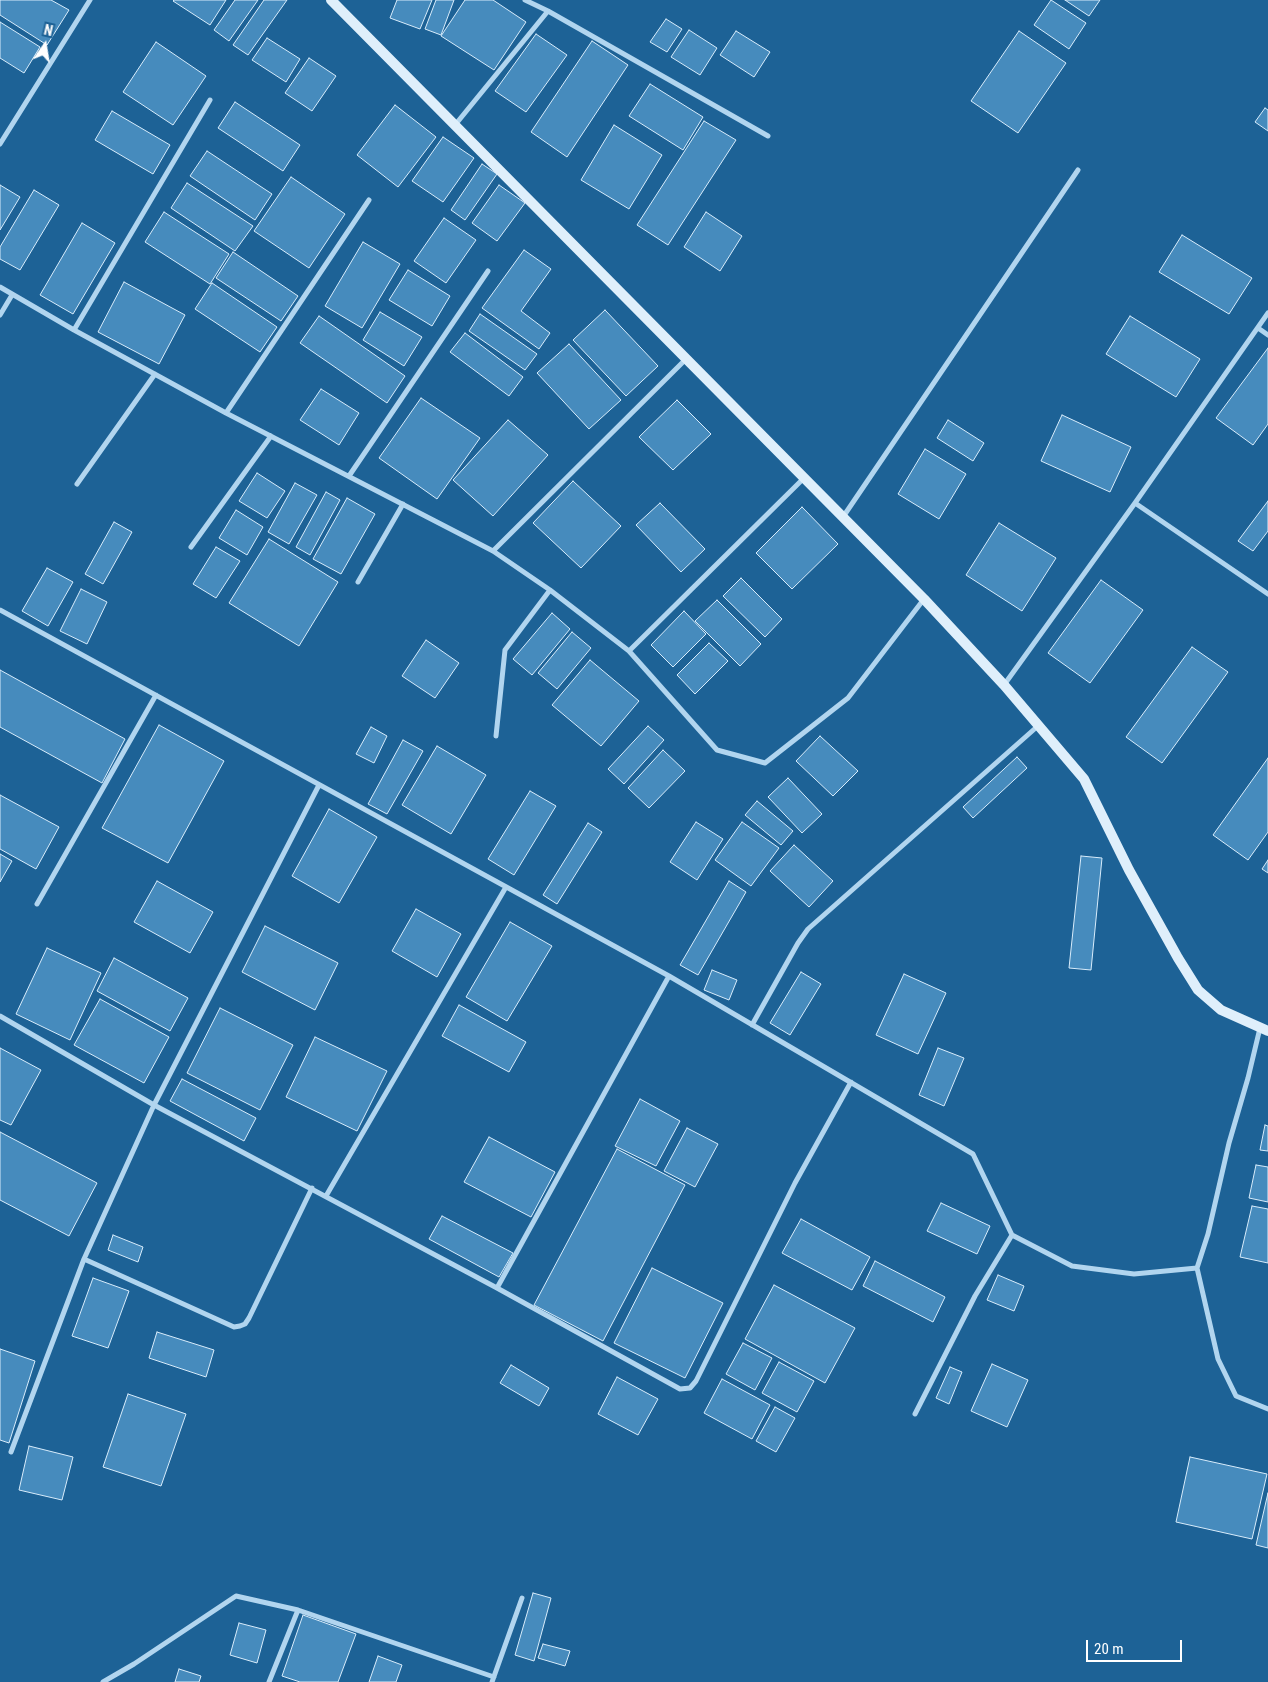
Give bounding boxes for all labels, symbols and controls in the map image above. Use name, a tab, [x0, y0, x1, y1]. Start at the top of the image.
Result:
north arrow	[20, 20, 70, 70]
text: N	[42, 22, 54, 39]
scale bar	[1088, 1630, 1184, 1662]
text: 20 m	[1094, 1640, 1124, 1658]

